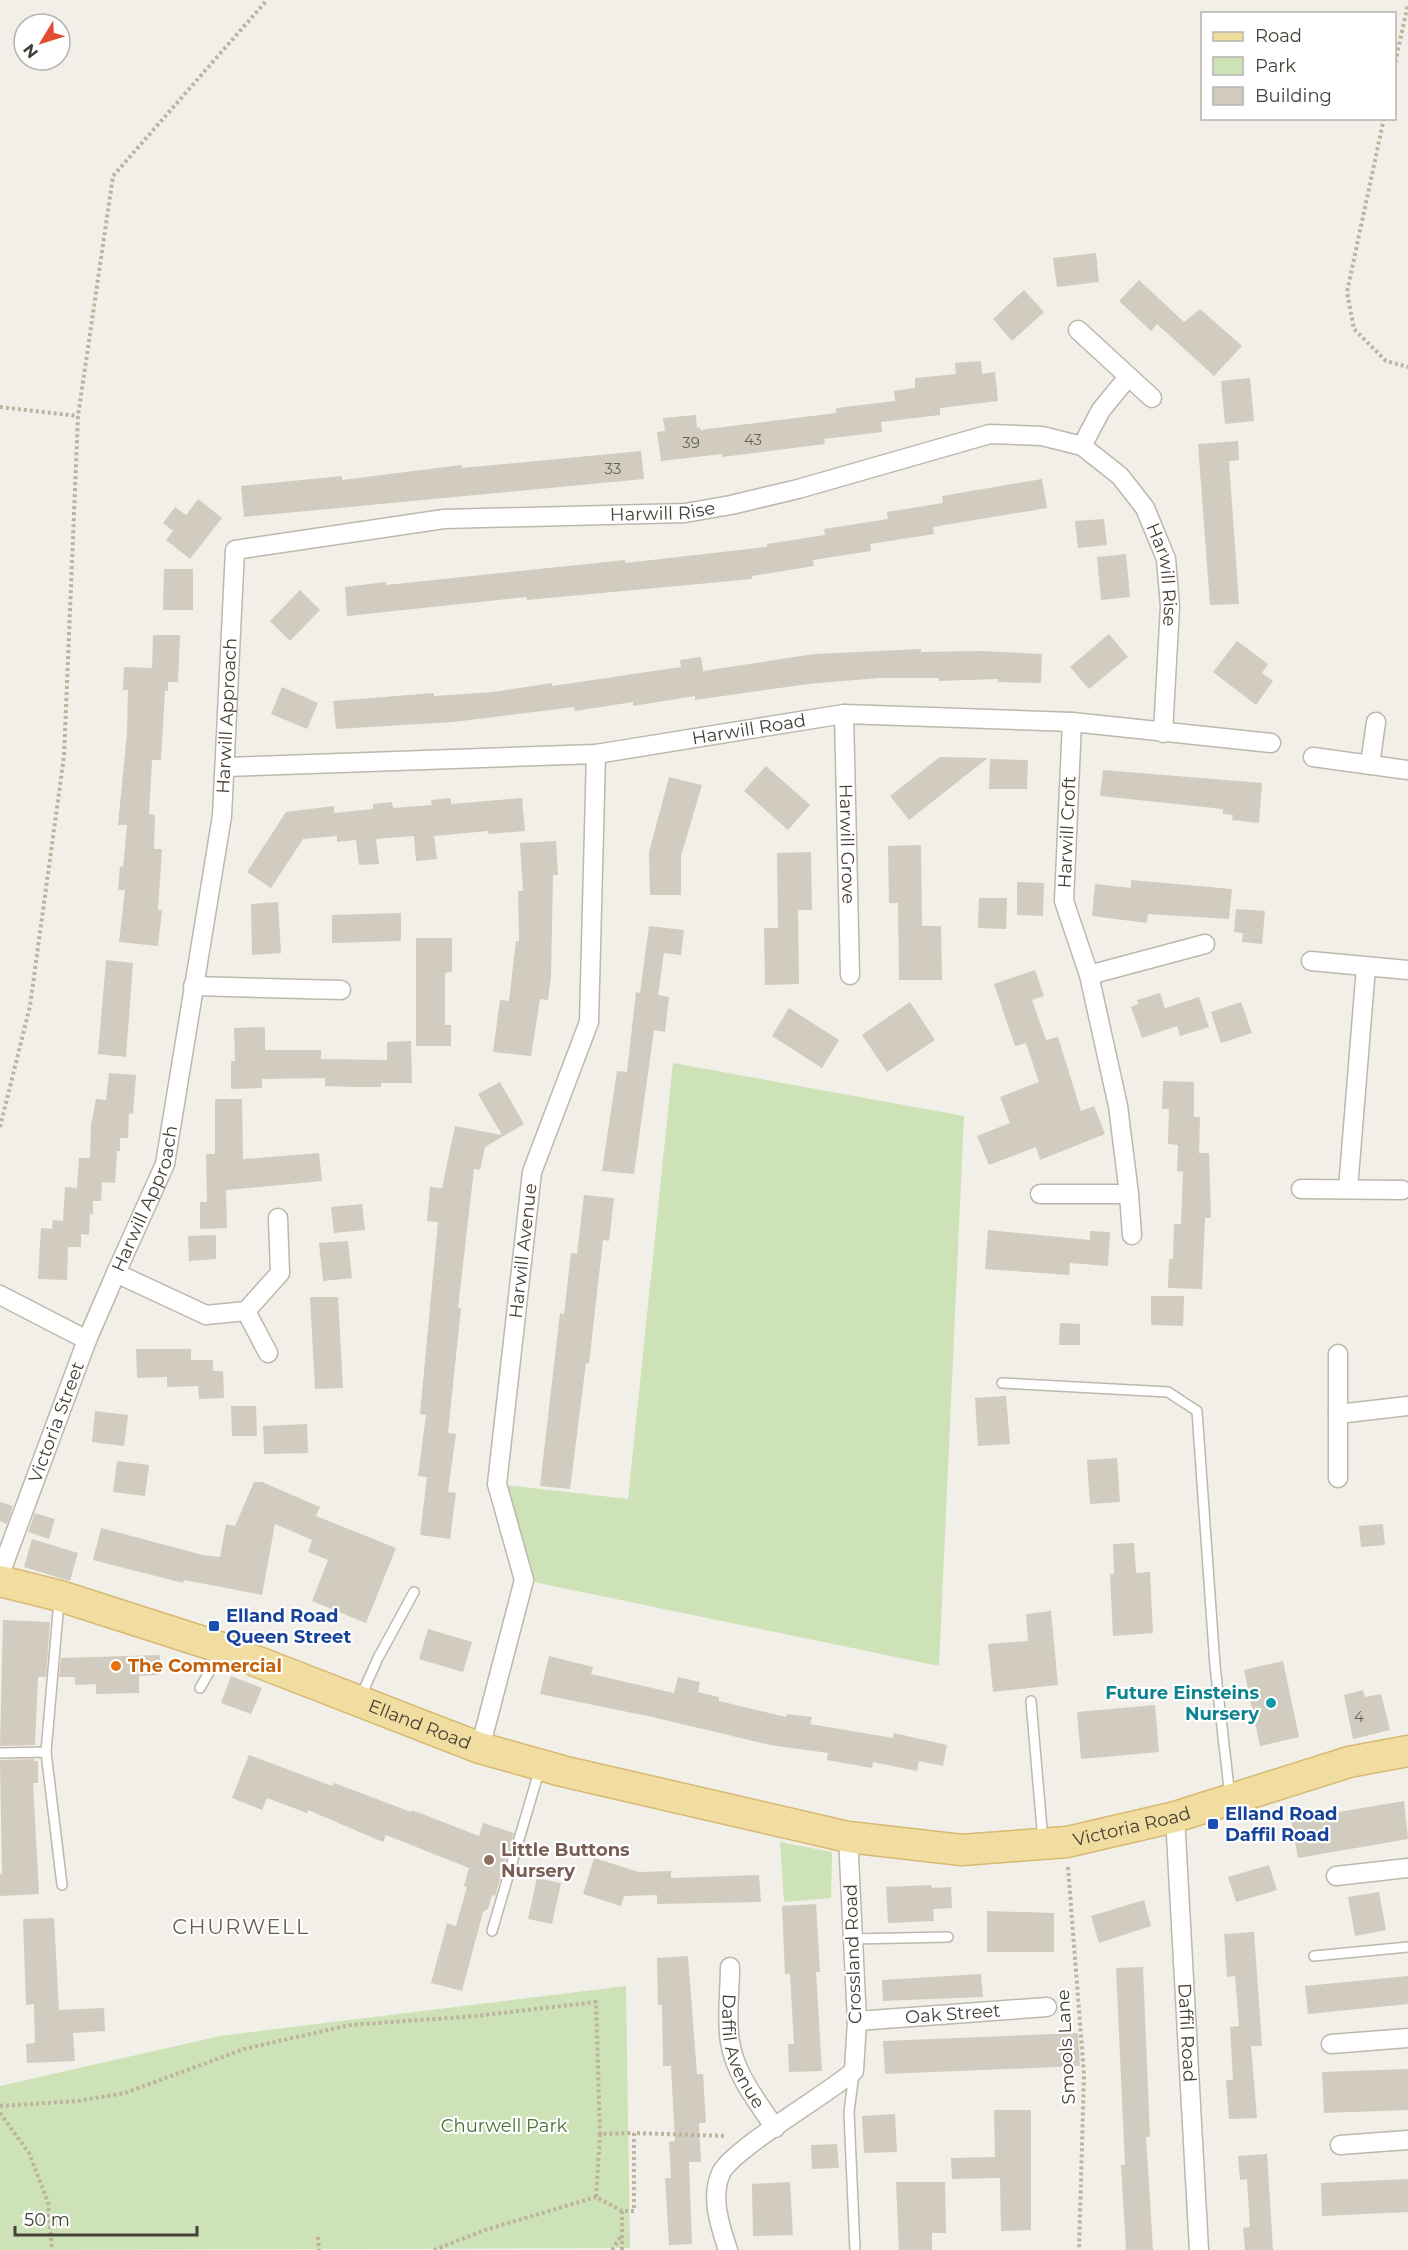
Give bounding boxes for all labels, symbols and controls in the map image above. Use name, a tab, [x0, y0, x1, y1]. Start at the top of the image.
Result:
north arrow	[12, 12, 72, 72]
legend	[1201, 12, 1396, 120]
text: Road	[1255, 25, 1302, 47]
text: N	[19, 40, 42, 62]
text: Park	[1255, 55, 1296, 77]
text: Building	[1255, 85, 1332, 107]
house number: 43	[744, 430, 762, 449]
house number: 39	[682, 433, 700, 452]
house number: 33	[605, 459, 621, 478]
street label: Harwill Rise	[610, 497, 717, 526]
street label: Harwill Rise	[1141, 520, 1181, 627]
street label: Harwill Approach	[212, 637, 242, 794]
street label: Harwill Road	[690, 709, 807, 749]
street label: Harwill Croft	[1054, 775, 1081, 889]
street label: Harwill Grove	[835, 784, 859, 904]
street label: Harwill Approach	[107, 1124, 182, 1275]
street label: Harwill Avenue	[505, 1182, 542, 1320]
street label: Victoria Street	[24, 1359, 89, 1486]
place label: Elland Road Queen Street	[226, 1605, 351, 1648]
marker: Elland Road Queen Street	[207, 1619, 221, 1633]
place label: The Commercial	[128, 1655, 282, 1677]
marker: The Commercial	[109, 1659, 123, 1673]
place label: Future Einsteins Nursery	[1105, 1682, 1259, 1725]
street label: Elland Road	[365, 1695, 474, 1754]
marker: Future Einsteins Nursery	[1264, 1696, 1278, 1710]
house number: 4	[1354, 1707, 1364, 1726]
street label: Victoria Road	[1071, 1802, 1193, 1851]
place label: Elland Road Daffil Road	[1225, 1803, 1338, 1846]
marker: Elland Road Daffil Road	[1206, 1817, 1220, 1831]
place label: Little Buttons Nursery	[501, 1839, 630, 1882]
marker: Little Buttons Nursery	[482, 1853, 496, 1867]
street label: Crossland Road	[840, 1884, 866, 2024]
district label: CHURWELL	[172, 1914, 310, 1939]
street label: Daffil Road	[1173, 1983, 1201, 2083]
street label: Smools Lane	[1052, 1989, 1080, 2105]
street label: Daffil Avenue	[717, 1993, 770, 2113]
street label: Oak Street	[904, 1999, 1001, 2028]
park label: Churwell Park	[441, 2115, 567, 2137]
scale bar	[15, 2199, 196, 2237]
text: 50 m	[24, 2209, 70, 2231]

